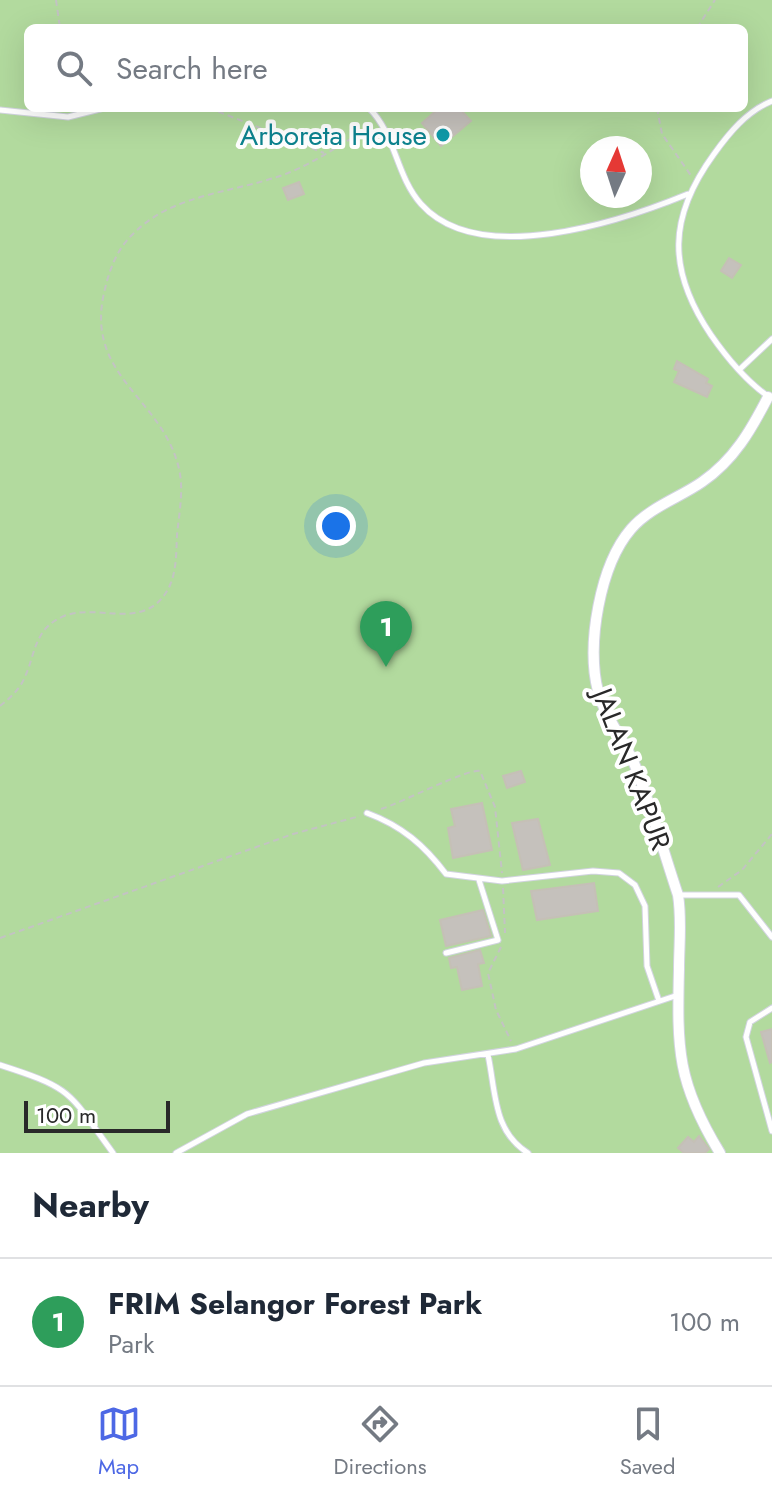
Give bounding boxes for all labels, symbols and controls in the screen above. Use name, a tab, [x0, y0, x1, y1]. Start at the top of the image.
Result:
search box	[24, 24, 748, 112]
icon: search	[52, 46, 96, 90]
text: Search here	[116, 47, 268, 90]
place label: Arboreta House	[240, 115, 427, 156]
marker: Arboreta House	[434, 126, 452, 144]
north arrow	[580, 136, 652, 208]
your location	[316, 506, 356, 546]
pin: 1	[360, 601, 412, 667]
street label: JALAN KAPUR	[580, 679, 681, 856]
scale bar	[24, 1097, 170, 1133]
text: 100 m	[36, 1099, 96, 1131]
text: Nearby	[32, 1181, 149, 1230]
text: FRIM Selangor Forest Park	[108, 1282, 482, 1325]
text: 1	[51, 1303, 65, 1341]
text: 100 m	[669, 1303, 740, 1341]
text: Park	[108, 1325, 154, 1363]
tab: Map	[97, 1402, 141, 1482]
tab: Directions	[334, 1402, 427, 1482]
tab: Saved	[620, 1402, 675, 1482]

